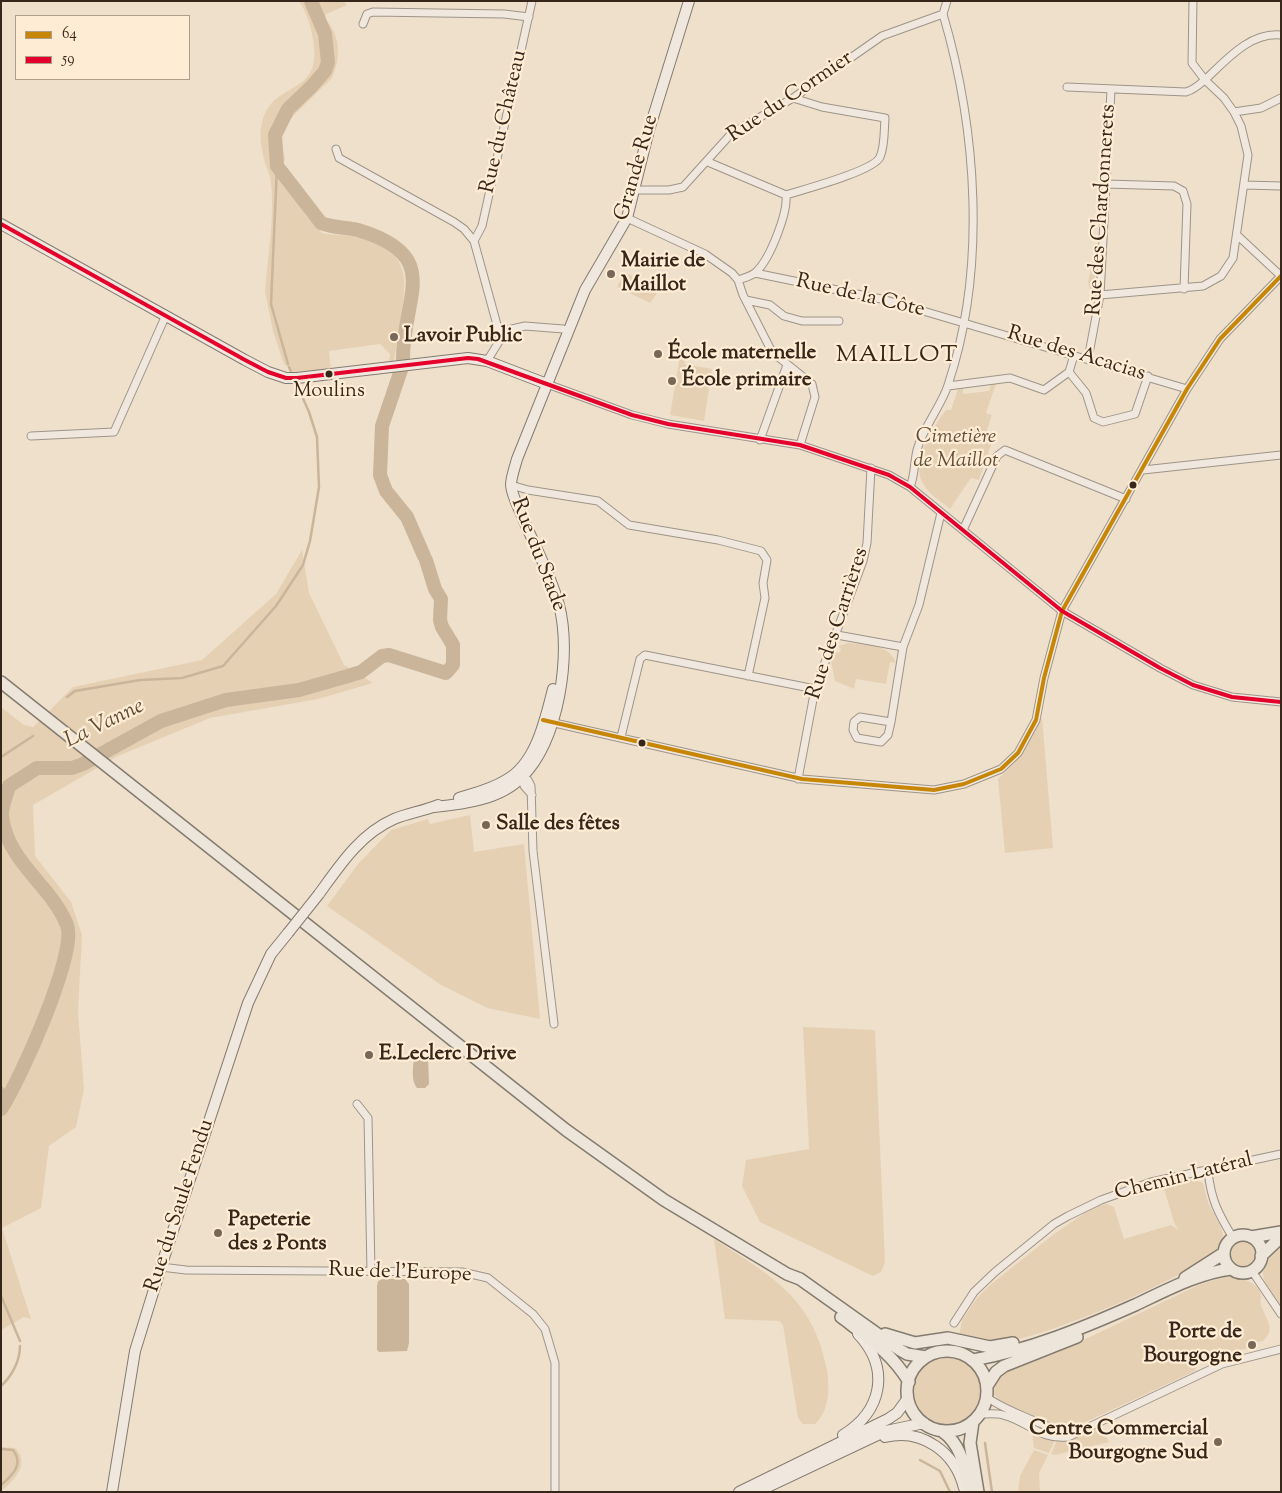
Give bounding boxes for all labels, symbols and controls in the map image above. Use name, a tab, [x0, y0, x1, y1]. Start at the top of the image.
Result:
legend	[15, 15, 190, 80]
text: 64	[62, 24, 77, 45]
street label: Rue du Cormier	[724, 47, 858, 149]
street label: Rue du Château	[476, 48, 534, 196]
text: 59	[62, 49, 74, 70]
street label: Rue des Chardonnerets	[1083, 103, 1123, 317]
street label: Grande Rue	[611, 112, 665, 224]
place label: Mairie de Maillot	[621, 249, 705, 299]
marker: Mairie de Maillot	[605, 268, 617, 280]
street label: Rue de la Côte	[793, 270, 927, 324]
street label: Rue des Acacias	[1004, 322, 1148, 388]
place label: Lavoir Public	[404, 324, 522, 350]
marker: Lavoir Public	[388, 331, 400, 343]
place label: École maternelle	[668, 341, 816, 367]
district label: MAILLOT	[835, 343, 959, 371]
marker: École maternelle	[652, 348, 664, 360]
place label: École primaire	[682, 368, 812, 394]
marker: Moulins	[324, 369, 334, 379]
marker: École primaire	[666, 375, 678, 387]
place label: Moulins	[293, 381, 365, 405]
park label: Cimetière de Maillot	[914, 425, 998, 475]
unlabelled marker	[1128, 480, 1138, 490]
street label: Rue du Stade	[504, 495, 570, 615]
street label: Rue des Carrières	[803, 545, 875, 703]
water label: La Vanne	[61, 694, 149, 756]
unlabelled marker	[637, 738, 647, 748]
place label: Salle des fêtes	[496, 812, 620, 838]
marker: Salle des fêtes	[480, 819, 492, 831]
place label: E.Leclerc Drive	[379, 1042, 517, 1068]
marker: E.Leclerc Drive	[363, 1049, 375, 1061]
street label: Rue du Saule Fendu	[141, 1117, 221, 1295]
street label: Chemin Latéral	[1112, 1149, 1256, 1207]
place label: Papeterie des 2 Ponts	[228, 1208, 327, 1258]
marker: Papeterie des 2 Ponts	[212, 1227, 224, 1239]
street label: Rue de l'Europe	[328, 1259, 472, 1289]
place label: Porte de Bourgogne	[1143, 1320, 1242, 1370]
marker: Porte de Bourgogne	[1246, 1339, 1258, 1351]
place label: Centre Commercial Bourgogne Sud	[1029, 1417, 1208, 1467]
marker: Centre Commercial Bourgogne Sud	[1212, 1436, 1224, 1448]

